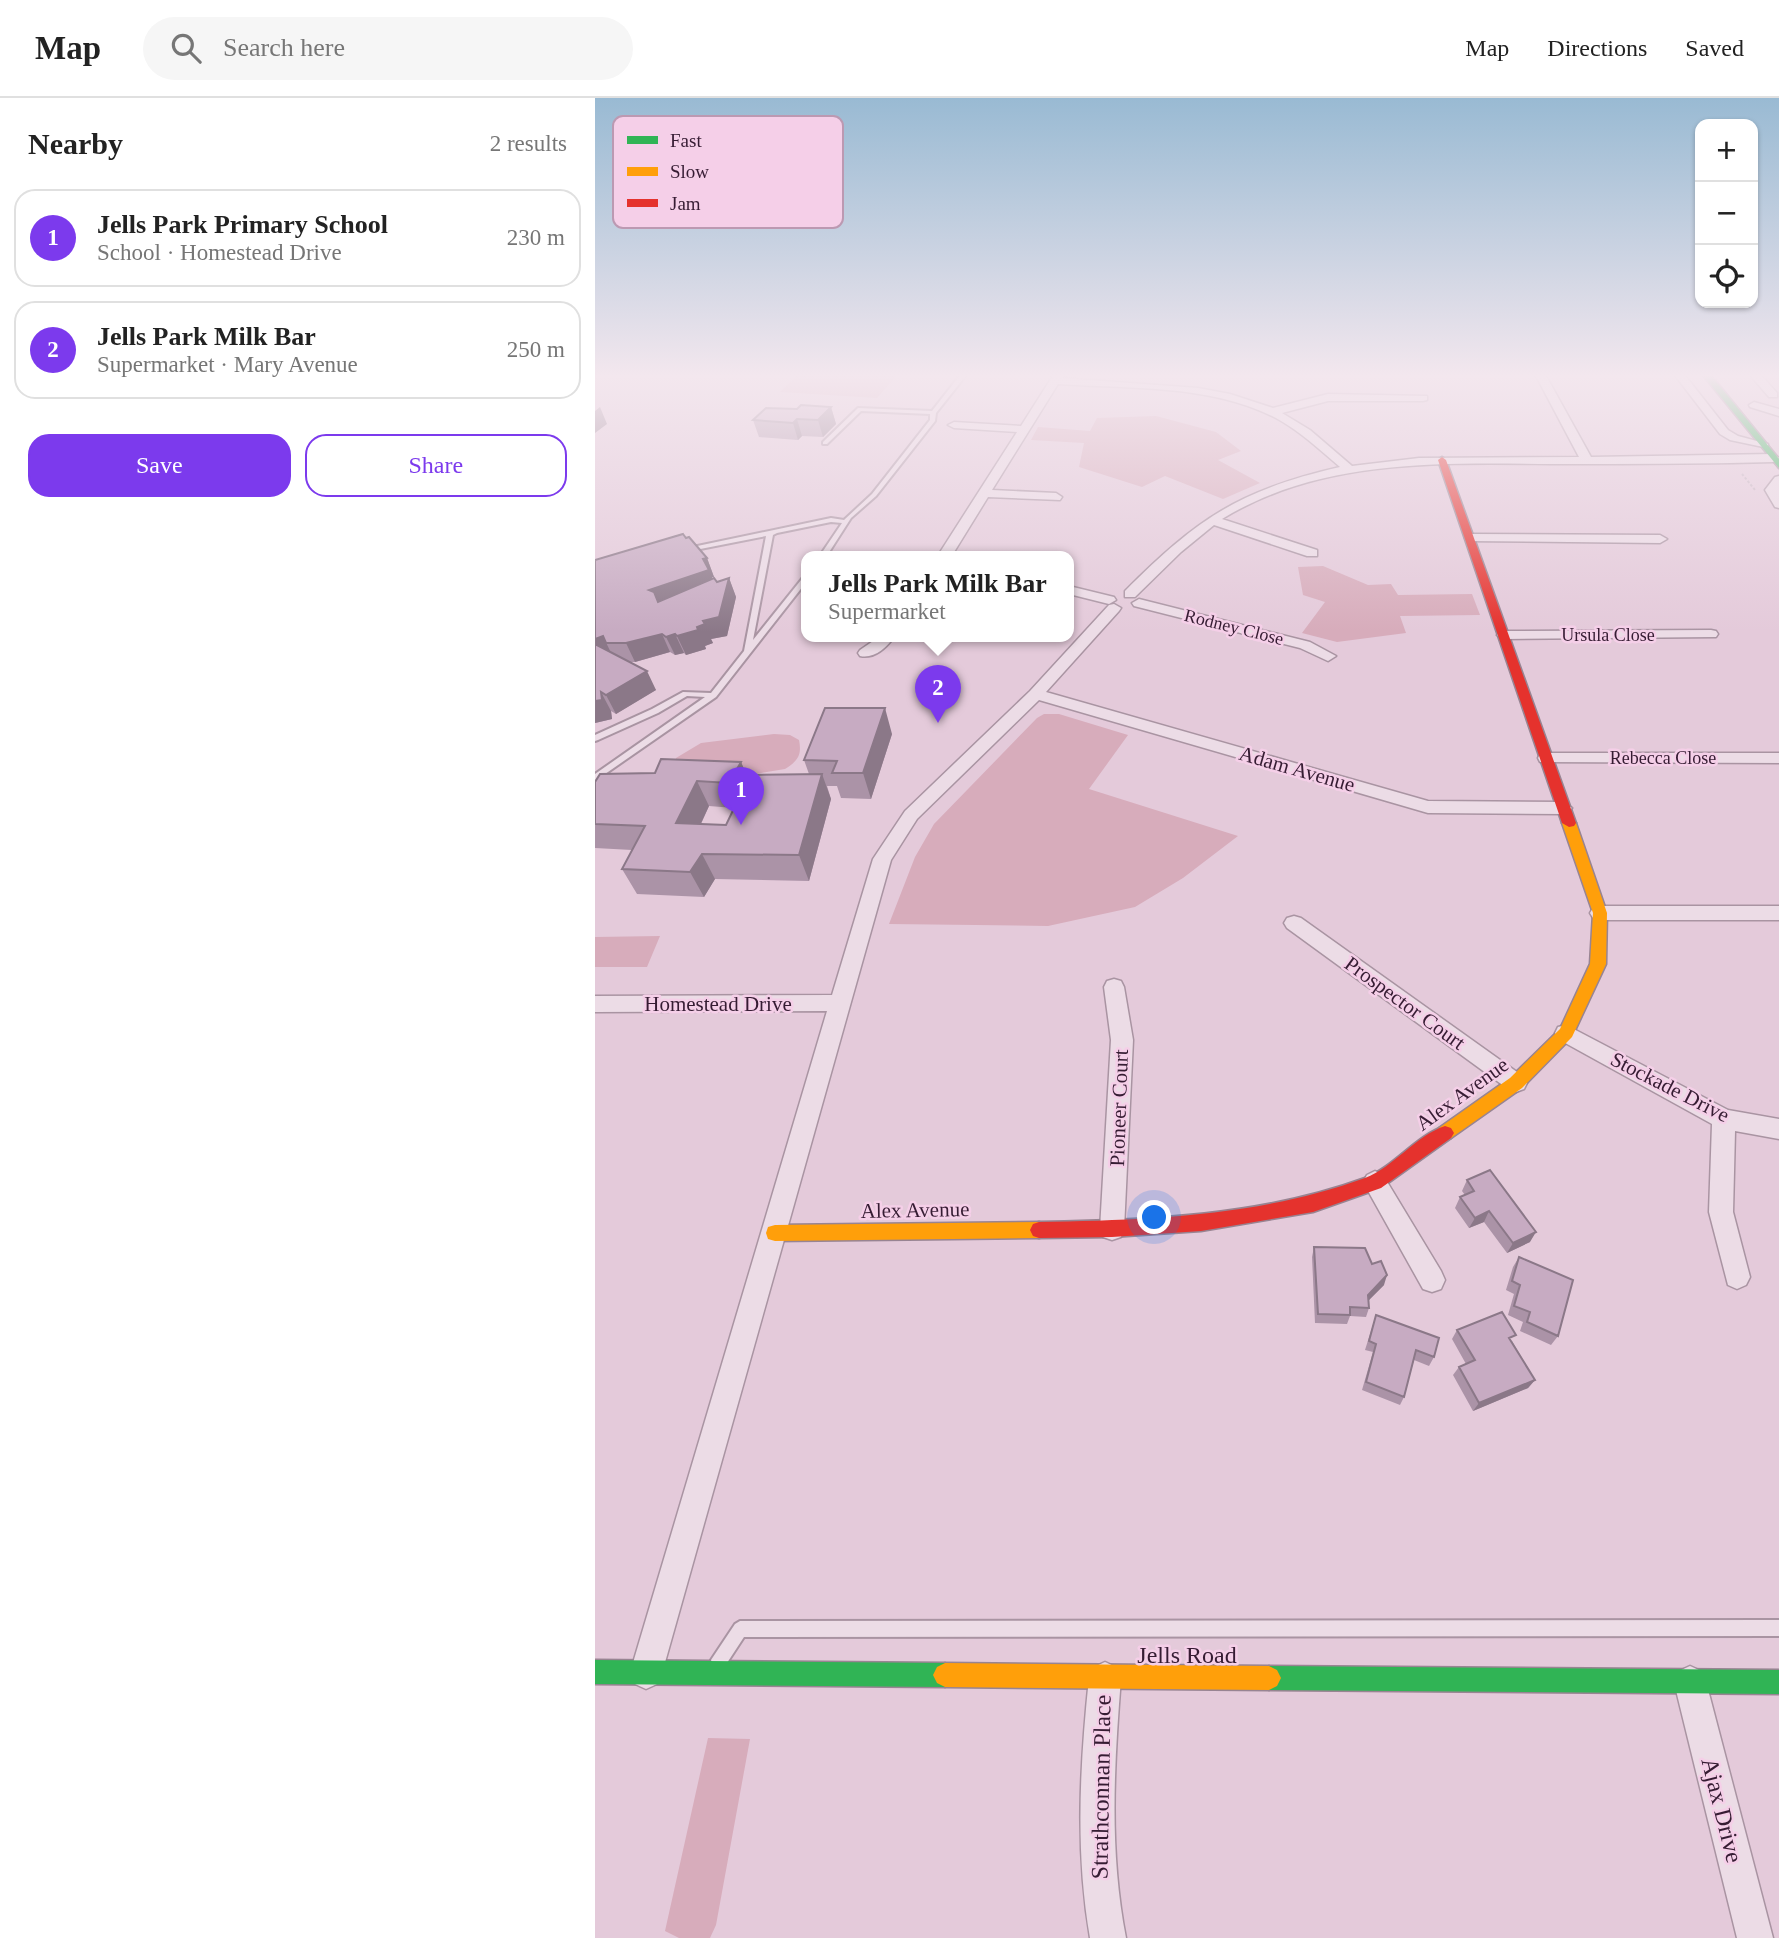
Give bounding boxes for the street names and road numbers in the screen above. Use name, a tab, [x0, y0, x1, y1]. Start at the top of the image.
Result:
street label: Rodney Close	[1182, 605, 1286, 649]
street label: Ursula Close	[1561, 625, 1655, 645]
street label: Adam Avenue	[1236, 741, 1358, 797]
street label: Rebecca Close	[1610, 748, 1716, 768]
street label: Prospector Court	[1340, 951, 1470, 1055]
street label: Homestead Drive	[644, 992, 792, 1016]
street label: Stockade Drive	[1607, 1047, 1733, 1127]
street label: Pioneer Court	[1105, 1049, 1133, 1167]
street label: Alex Avenue	[1411, 1052, 1513, 1136]
street label: Alex Avenue	[860, 1197, 970, 1223]
street label: Jells Road	[1137, 1642, 1237, 1668]
street label: Strathconnan Place	[1086, 1694, 1116, 1880]
street label: Ajax Drive	[1696, 1755, 1748, 1865]

